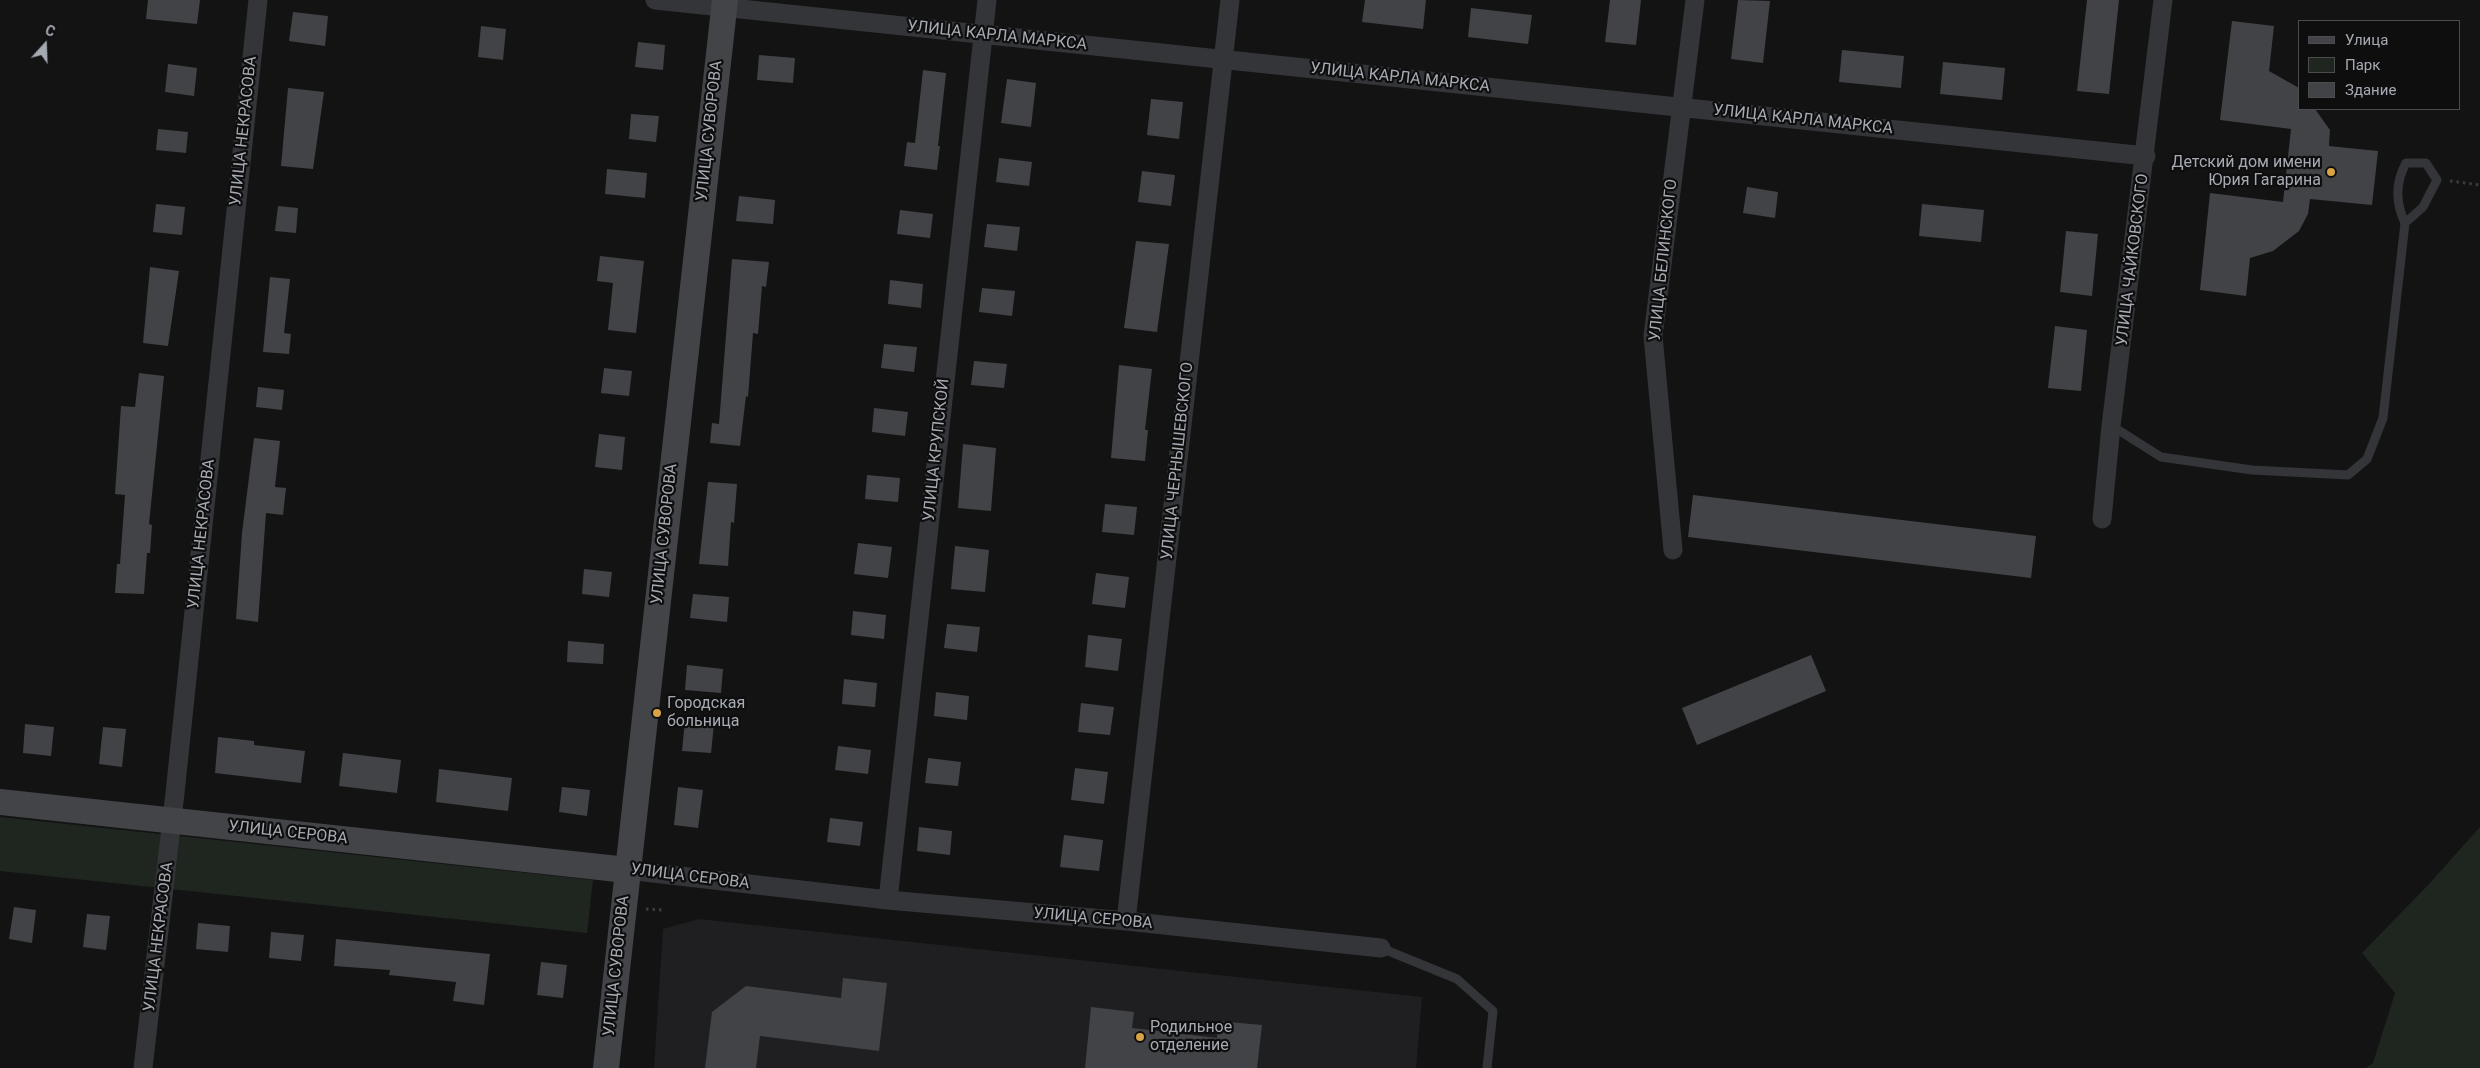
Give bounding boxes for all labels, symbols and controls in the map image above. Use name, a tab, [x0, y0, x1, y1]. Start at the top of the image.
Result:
street label: УЛИЦА КАРЛА МАРКСА	[906, 17, 1088, 55]
north arrow	[20, 20, 70, 70]
legend	[2298, 20, 2460, 110]
text: С	[43, 22, 57, 40]
text: Улица	[2345, 31, 2388, 49]
street label: УЛИЦА НЕКРАСОВА	[227, 55, 261, 207]
text: Парк	[2345, 56, 2380, 74]
street label: УЛИЦА КАРЛА МАРКСА	[1309, 59, 1491, 97]
street label: УЛИЦА СУВОРОВА	[693, 60, 727, 202]
text: Здание	[2345, 81, 2396, 99]
street label: УЛИЦА КАРЛА МАРКСА	[1712, 101, 1894, 139]
place label: Детский дом имени Юрия Гагарина	[2171, 153, 2321, 191]
marker: Детский дом имени Юрия Гагарина	[2325, 166, 2337, 178]
street label: УЛИЦА ЧАЙКОВСКОГО	[2113, 173, 2153, 347]
street label: УЛИЦА БЕЛИНСКОГО	[1646, 178, 1682, 342]
street label: УЛИЦА ЧЕРНЫШЕВСКОГО	[1158, 361, 1198, 561]
street label: УЛИЦА КРУПСКОЙ	[920, 378, 954, 522]
street label: УЛИЦА НЕКРАСОВА	[185, 458, 219, 610]
street label: УЛИЦА СУВОРОВА	[648, 463, 682, 605]
place label: Городская больница	[667, 694, 745, 732]
marker: Городская больница	[651, 707, 663, 719]
street label: УЛИЦА СЕРОВА	[228, 817, 348, 849]
street label: УЛИЦА СЕРОВА	[629, 860, 751, 894]
street label: УЛИЦА НЕКРАСОВА	[140, 861, 178, 1013]
street label: УЛИЦА СУВОРОВА	[600, 895, 634, 1037]
street label: УЛИЦА СЕРОВА	[1033, 904, 1153, 934]
place label: Родильное отделение	[1150, 1018, 1232, 1056]
marker: Родильное отделение	[1134, 1031, 1146, 1043]

